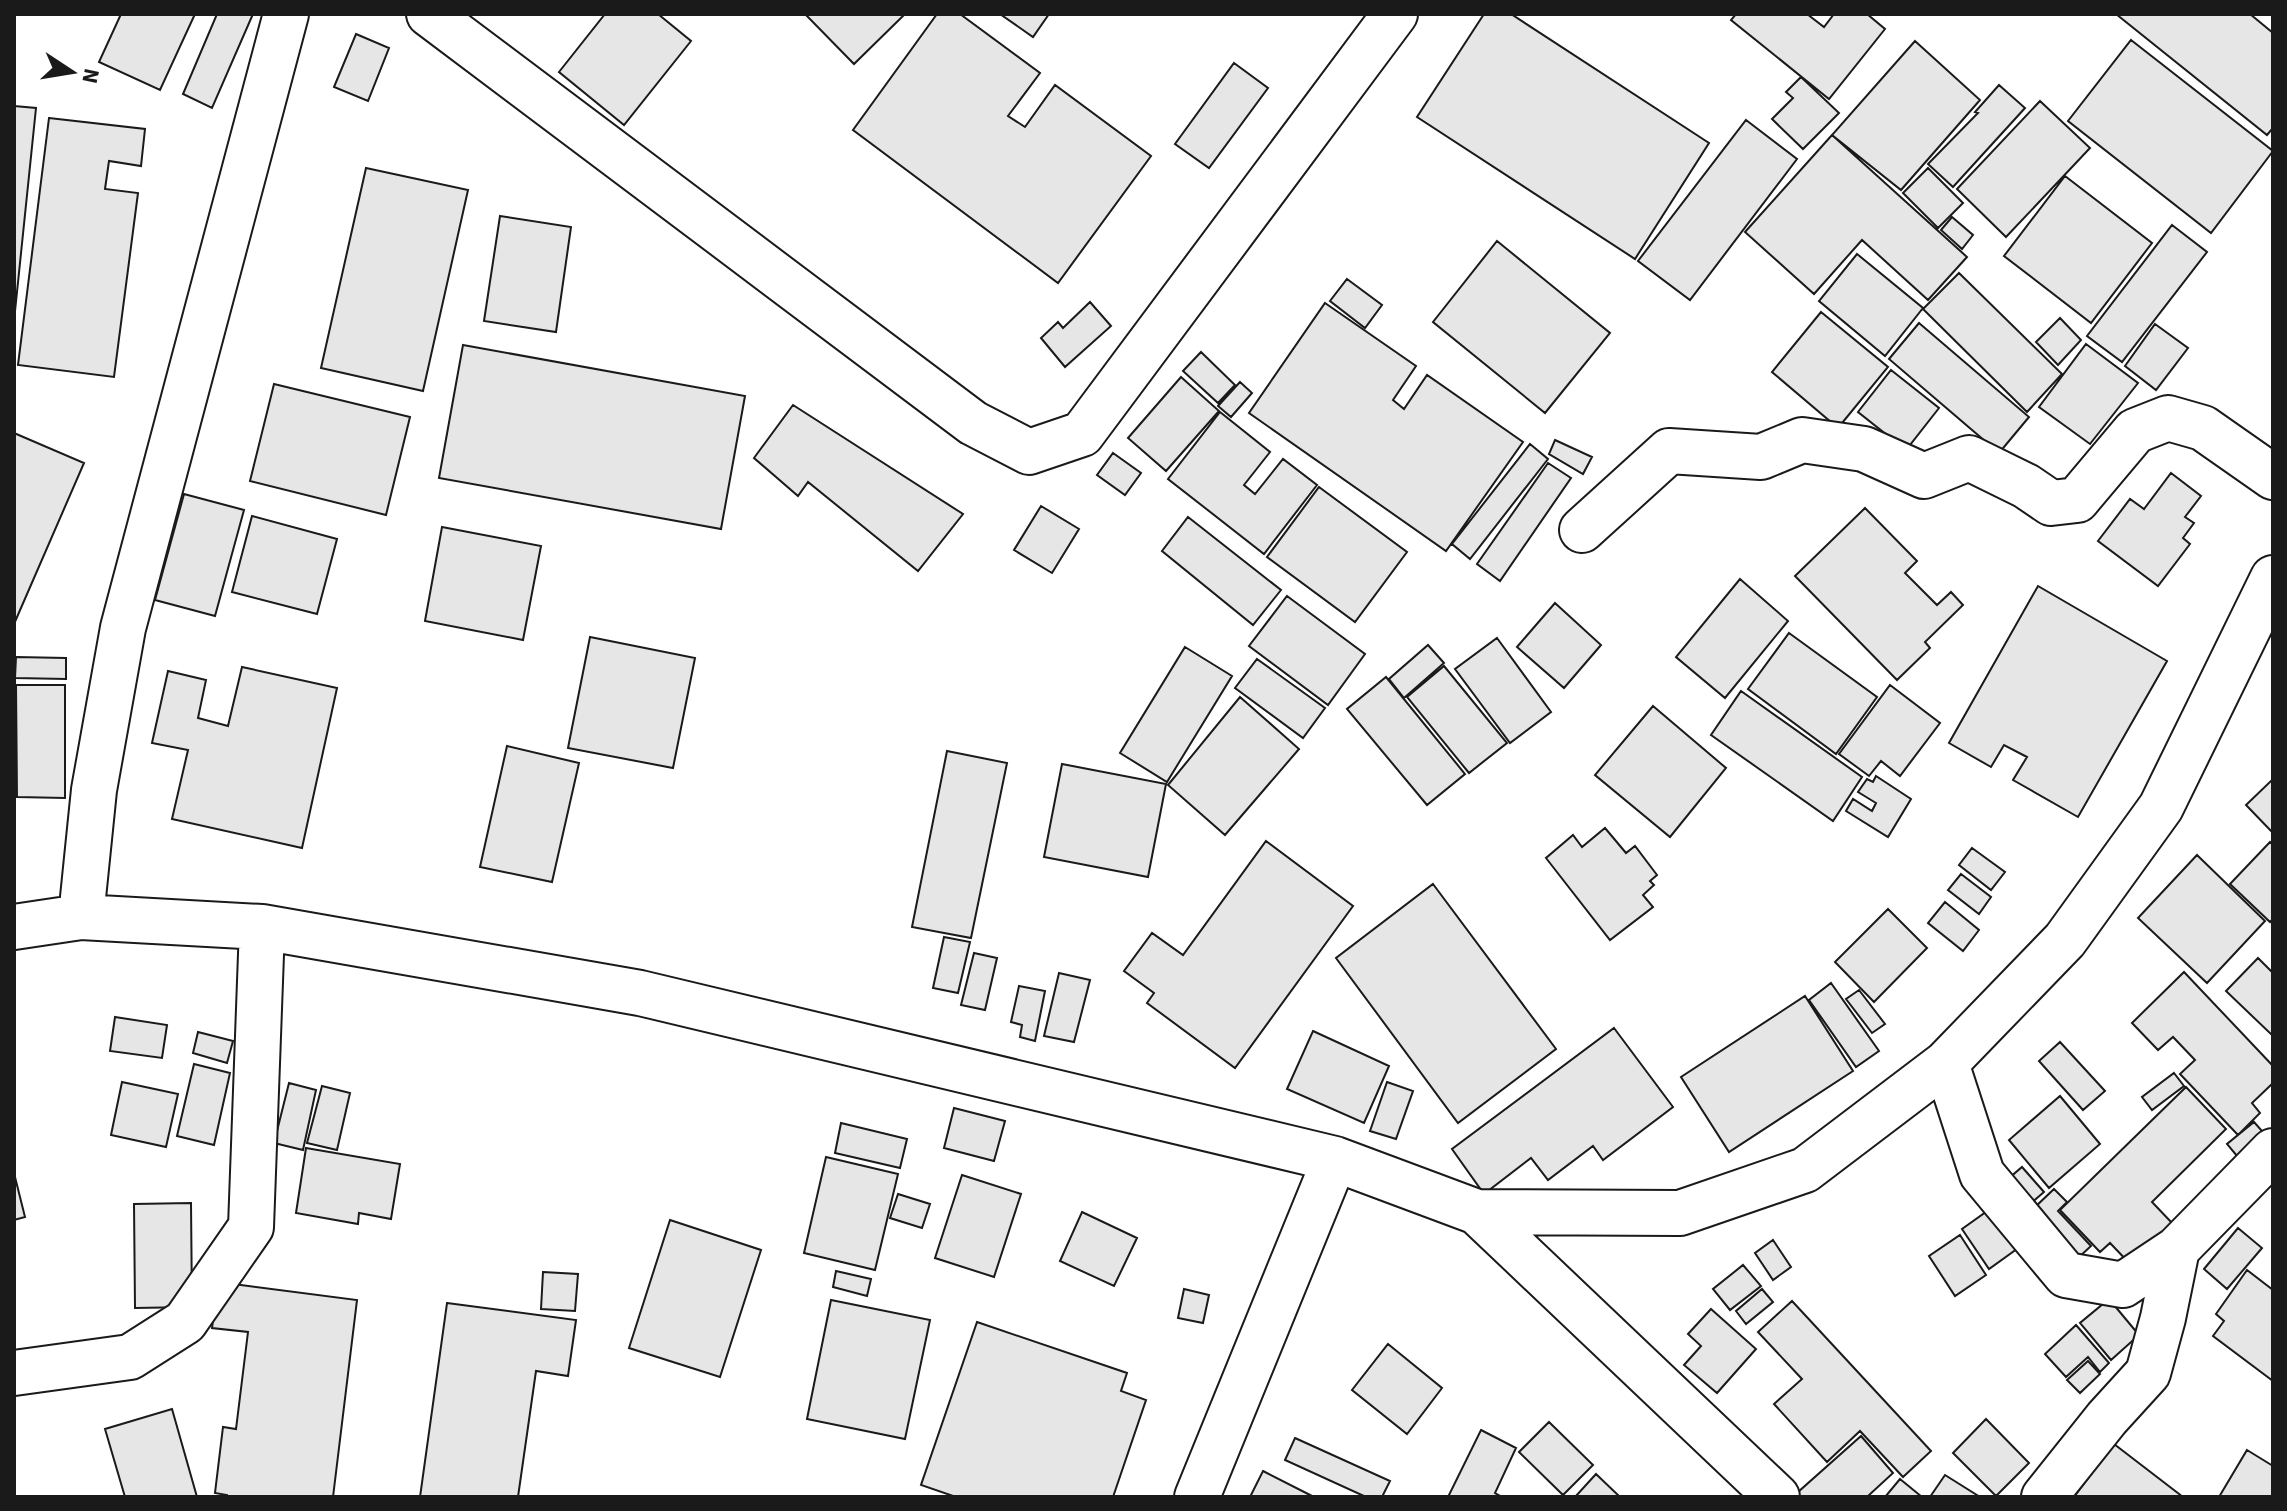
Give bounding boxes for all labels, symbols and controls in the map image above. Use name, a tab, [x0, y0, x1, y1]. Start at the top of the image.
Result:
north arrow	[32, 32, 112, 112]
text: N	[73, 65, 108, 86]

